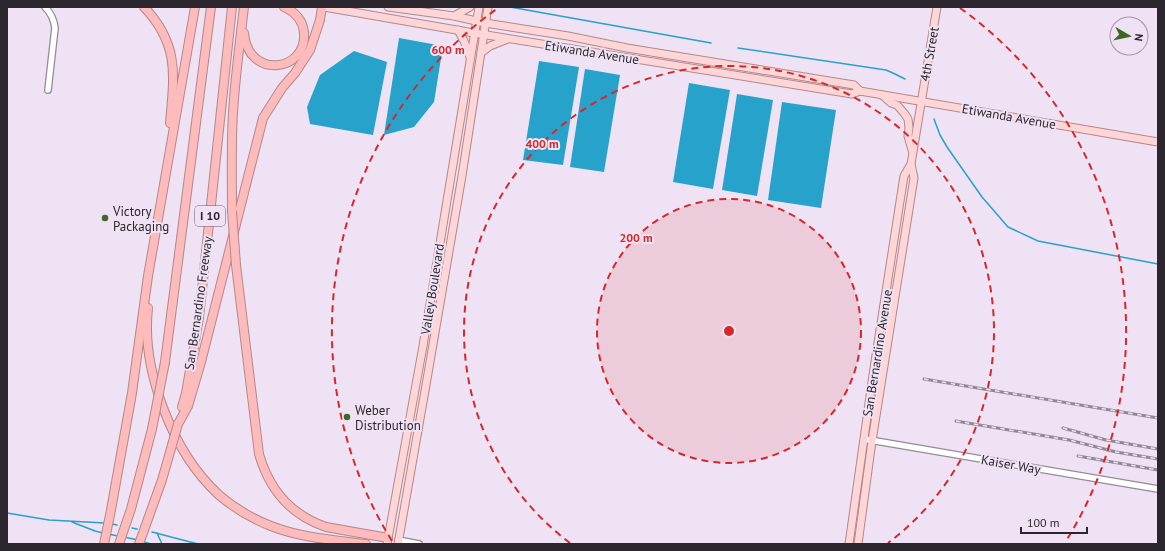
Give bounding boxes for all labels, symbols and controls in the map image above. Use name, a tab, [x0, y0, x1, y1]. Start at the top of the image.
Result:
north arrow	[1109, 16, 1149, 56]
street label: 4th Street	[916, 25, 943, 83]
text: N	[1131, 33, 1146, 42]
street label: Etiwanda Avenue	[544, 37, 640, 68]
text: 600 m	[431, 42, 465, 57]
street label: Etiwanda Avenue	[961, 100, 1057, 133]
text: 400 m	[525, 136, 559, 151]
place label: Victory Packaging	[112, 203, 169, 235]
road number: I 10	[195, 206, 225, 226]
marker: Victory Packaging	[100, 213, 110, 223]
text: 200 m	[619, 230, 653, 245]
street label: San Bernardino Freeway	[181, 235, 216, 371]
street label: Valley Boulevard	[417, 242, 448, 337]
street label: San Bernardino Avenue	[859, 288, 896, 418]
centre of rings	[722, 324, 736, 338]
place label: Weber Distribution	[355, 402, 421, 434]
marker: Weber Distribution	[342, 412, 352, 422]
street label: Kaiser Way	[980, 451, 1042, 478]
scale bar	[1021, 509, 1087, 535]
text: 100 m	[1027, 515, 1060, 530]

